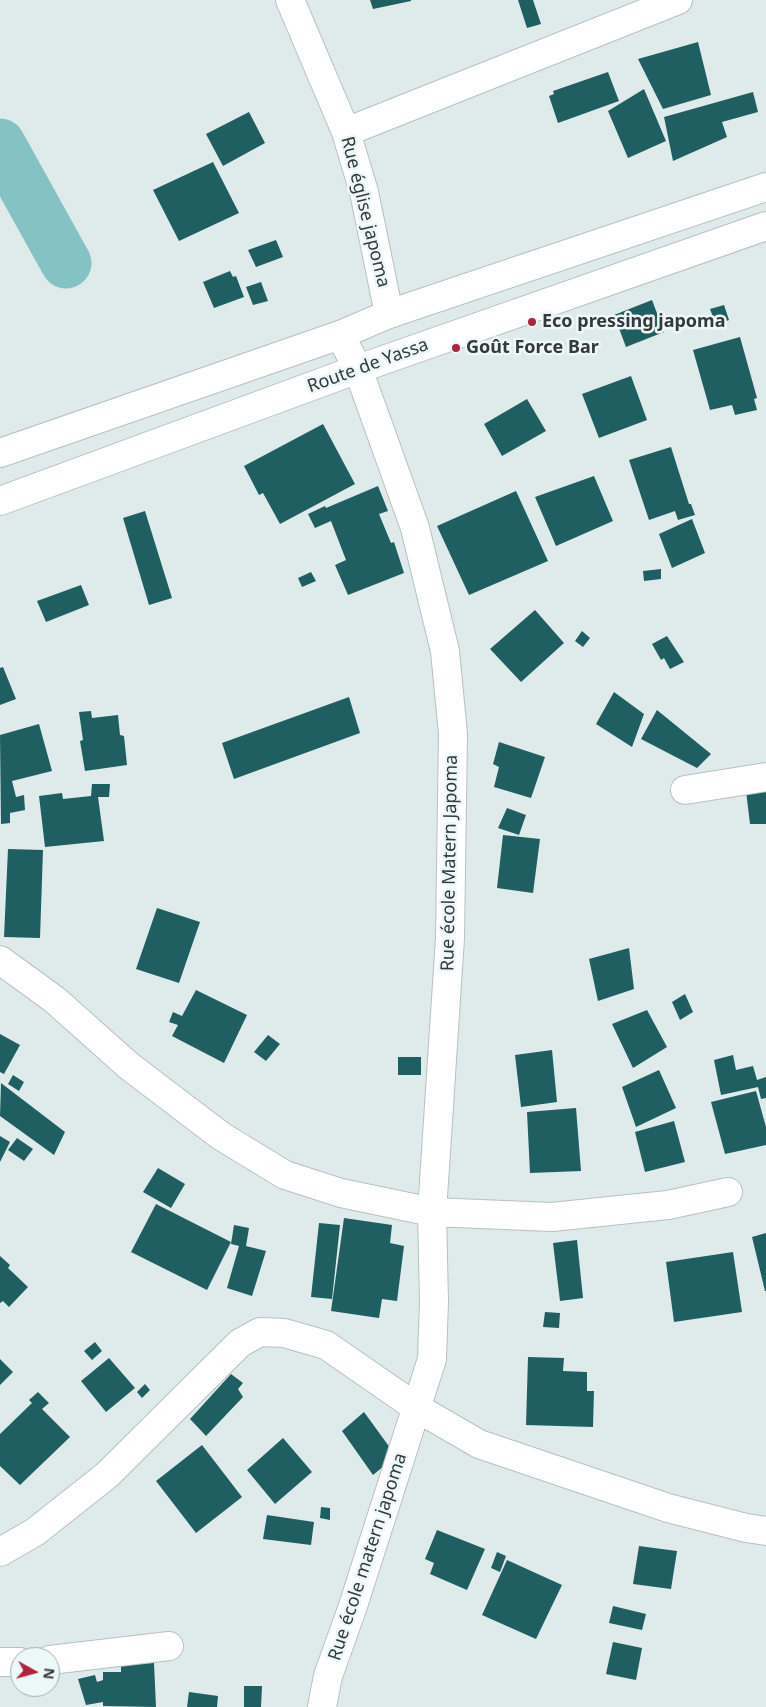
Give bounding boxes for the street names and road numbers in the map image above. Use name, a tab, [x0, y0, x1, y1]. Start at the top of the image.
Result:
street label: Rue église japoma	[336, 134, 394, 290]
street label: Route de Yassa	[305, 334, 431, 398]
street label: Rue école Matern Japoma	[437, 755, 463, 971]
street label: Rue école matern japoma	[324, 1451, 412, 1663]

